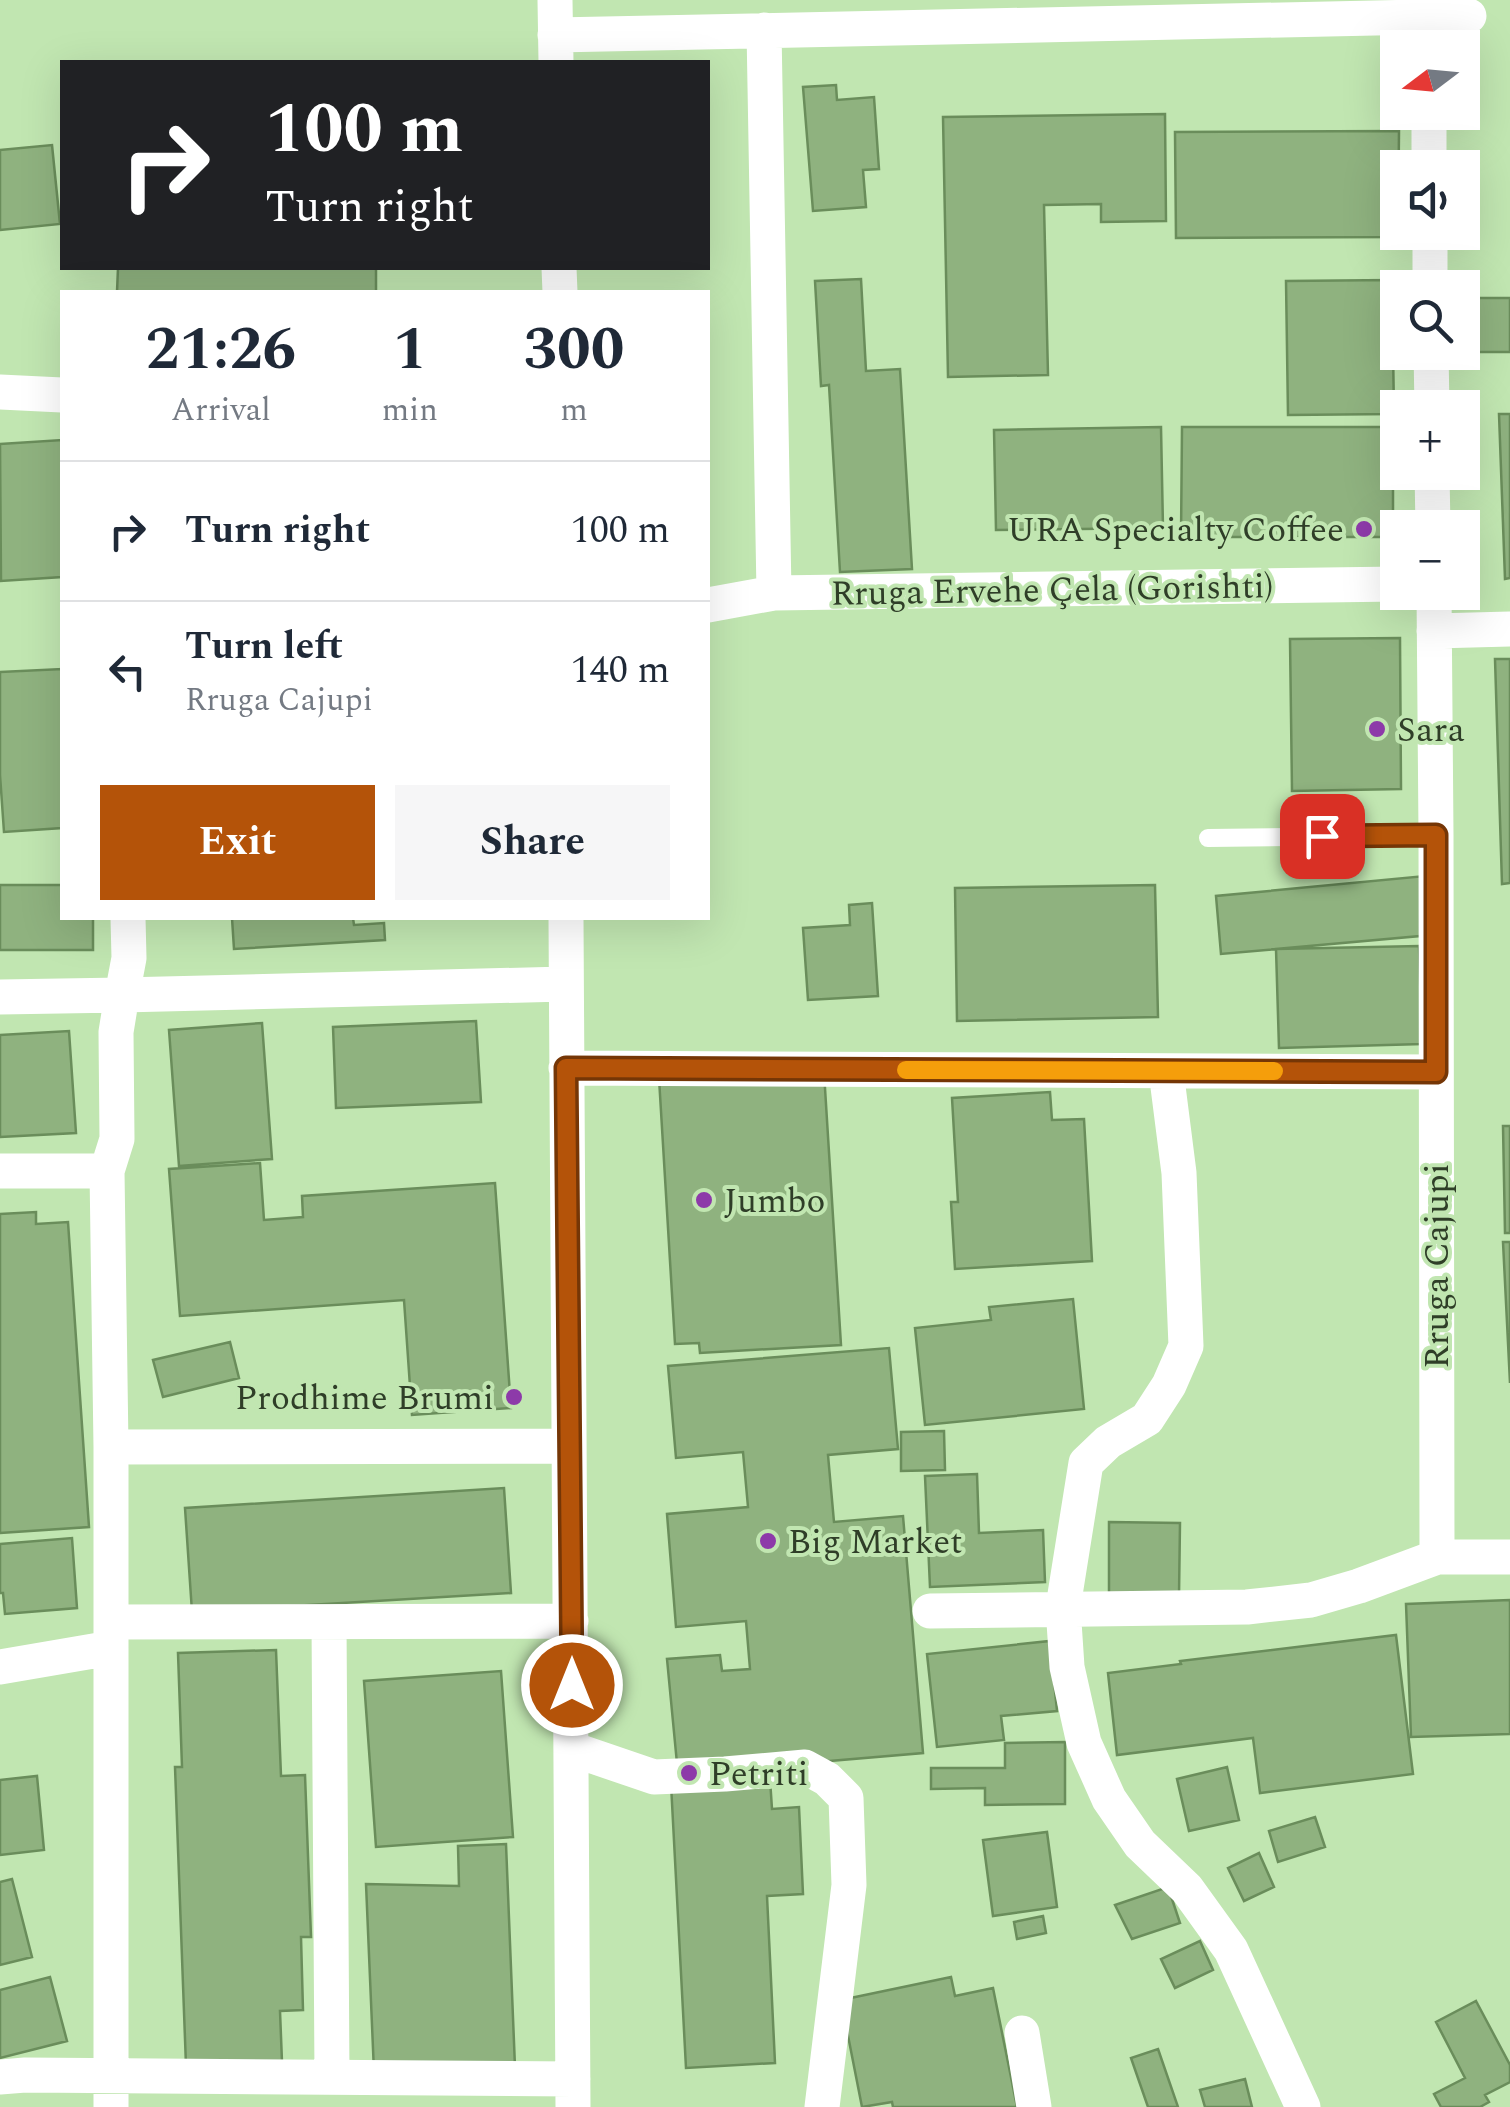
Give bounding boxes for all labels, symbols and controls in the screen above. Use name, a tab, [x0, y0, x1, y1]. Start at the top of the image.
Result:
north arrow	[1380, 30, 1480, 130]
map controls	[1380, 30, 1480, 610]
text: 100 m	[265, 77, 463, 183]
icon: right	[100, 100, 230, 230]
button: sound	[1380, 150, 1480, 250]
text: Turn right	[265, 173, 474, 242]
button: search	[1380, 270, 1480, 370]
text: 21:26	[146, 304, 296, 396]
text: 1	[393, 304, 427, 396]
text: 300	[523, 304, 624, 396]
text: Arrival	[171, 386, 271, 435]
text: min	[382, 386, 438, 435]
text: m	[560, 386, 588, 435]
button: +	[1380, 390, 1480, 490]
text: Turn right	[185, 502, 370, 560]
text: 100 m	[571, 502, 670, 560]
icon: right	[100, 504, 155, 559]
place label: URA Specialty Coffee	[1007, 504, 1344, 557]
button: −	[1380, 510, 1480, 610]
marker: URA Specialty Coffee	[1353, 518, 1375, 540]
street label: Rruga Ervehe Çela (Gorishti)	[830, 560, 1274, 621]
text: Turn left	[185, 618, 343, 676]
text: 140 m	[571, 642, 670, 700]
icon: left	[100, 644, 155, 699]
text: Rruga Cajupi	[185, 676, 373, 725]
place label: Sara	[1397, 704, 1465, 757]
marker: Sara	[1366, 718, 1388, 740]
button: Exit	[100, 785, 375, 900]
button: Share	[395, 785, 670, 900]
pin	[1280, 794, 1365, 879]
icon: arrive	[1295, 809, 1350, 864]
street label: Rruga Cajupi	[1411, 1163, 1464, 1369]
place label: Jumbo	[724, 1175, 825, 1228]
marker: Jumbo	[693, 1189, 715, 1211]
place label: Prodhime Brumi	[235, 1372, 494, 1425]
marker: Prodhime Brumi	[503, 1386, 525, 1408]
place label: Big Market	[788, 1516, 963, 1569]
marker: Big Market	[757, 1530, 779, 1552]
position arrow	[520, 1633, 624, 1737]
place label: Petriti	[709, 1748, 809, 1801]
marker: Petriti	[678, 1762, 700, 1784]

